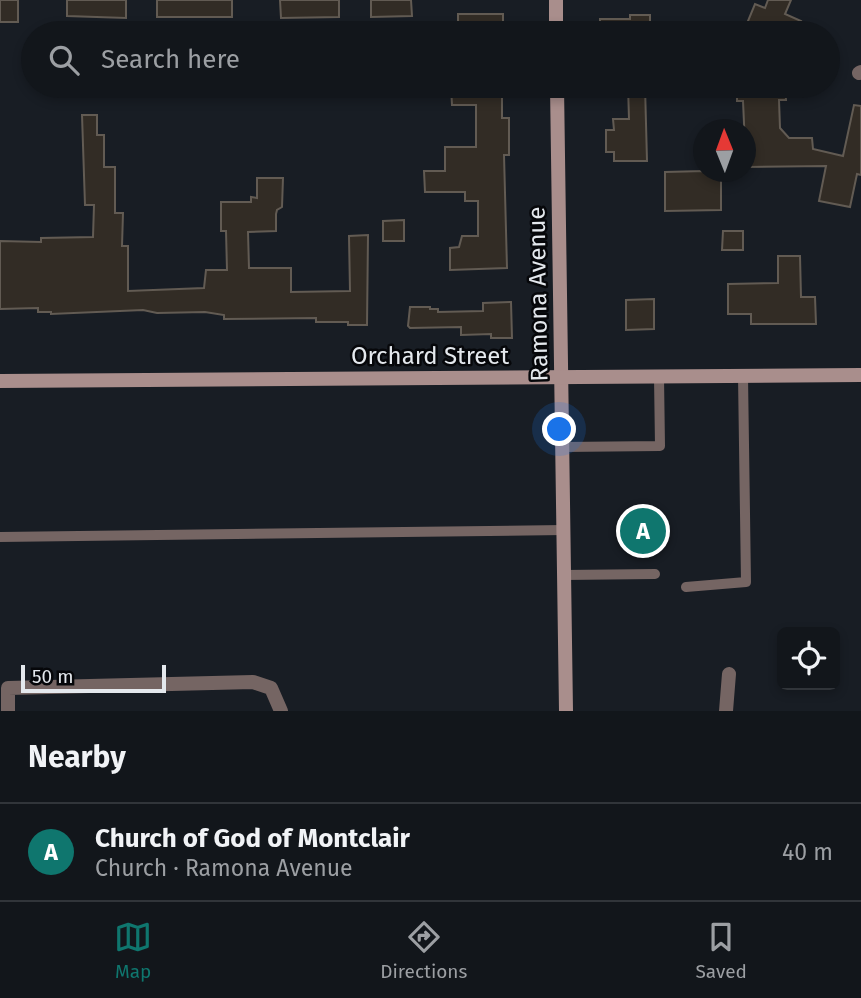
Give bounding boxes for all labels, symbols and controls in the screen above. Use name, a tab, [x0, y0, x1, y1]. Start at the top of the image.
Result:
search box	[21, 21, 840, 98]
icon: search	[45, 41, 83, 79]
text: Search here	[101, 44, 240, 75]
north arrow	[693, 119, 756, 182]
street label: Ramona Avenue	[522, 206, 554, 382]
street label: Orchard Street	[351, 342, 509, 370]
your location	[542, 412, 576, 446]
pin: A	[620, 505, 666, 557]
map controls	[777, 627, 840, 690]
button: locate	[777, 627, 840, 690]
scale bar	[21, 662, 166, 694]
text: 50 m	[32, 665, 73, 688]
text: Nearby	[28, 739, 126, 775]
text: Church of God of Montclair	[95, 823, 410, 854]
text: A	[44, 838, 58, 866]
text: 40 m	[782, 838, 833, 866]
text: Church · Ramona Avenue	[95, 854, 353, 882]
tab: Map	[114, 918, 152, 983]
tab: Directions	[380, 918, 467, 983]
tab: Saved	[696, 918, 747, 983]

